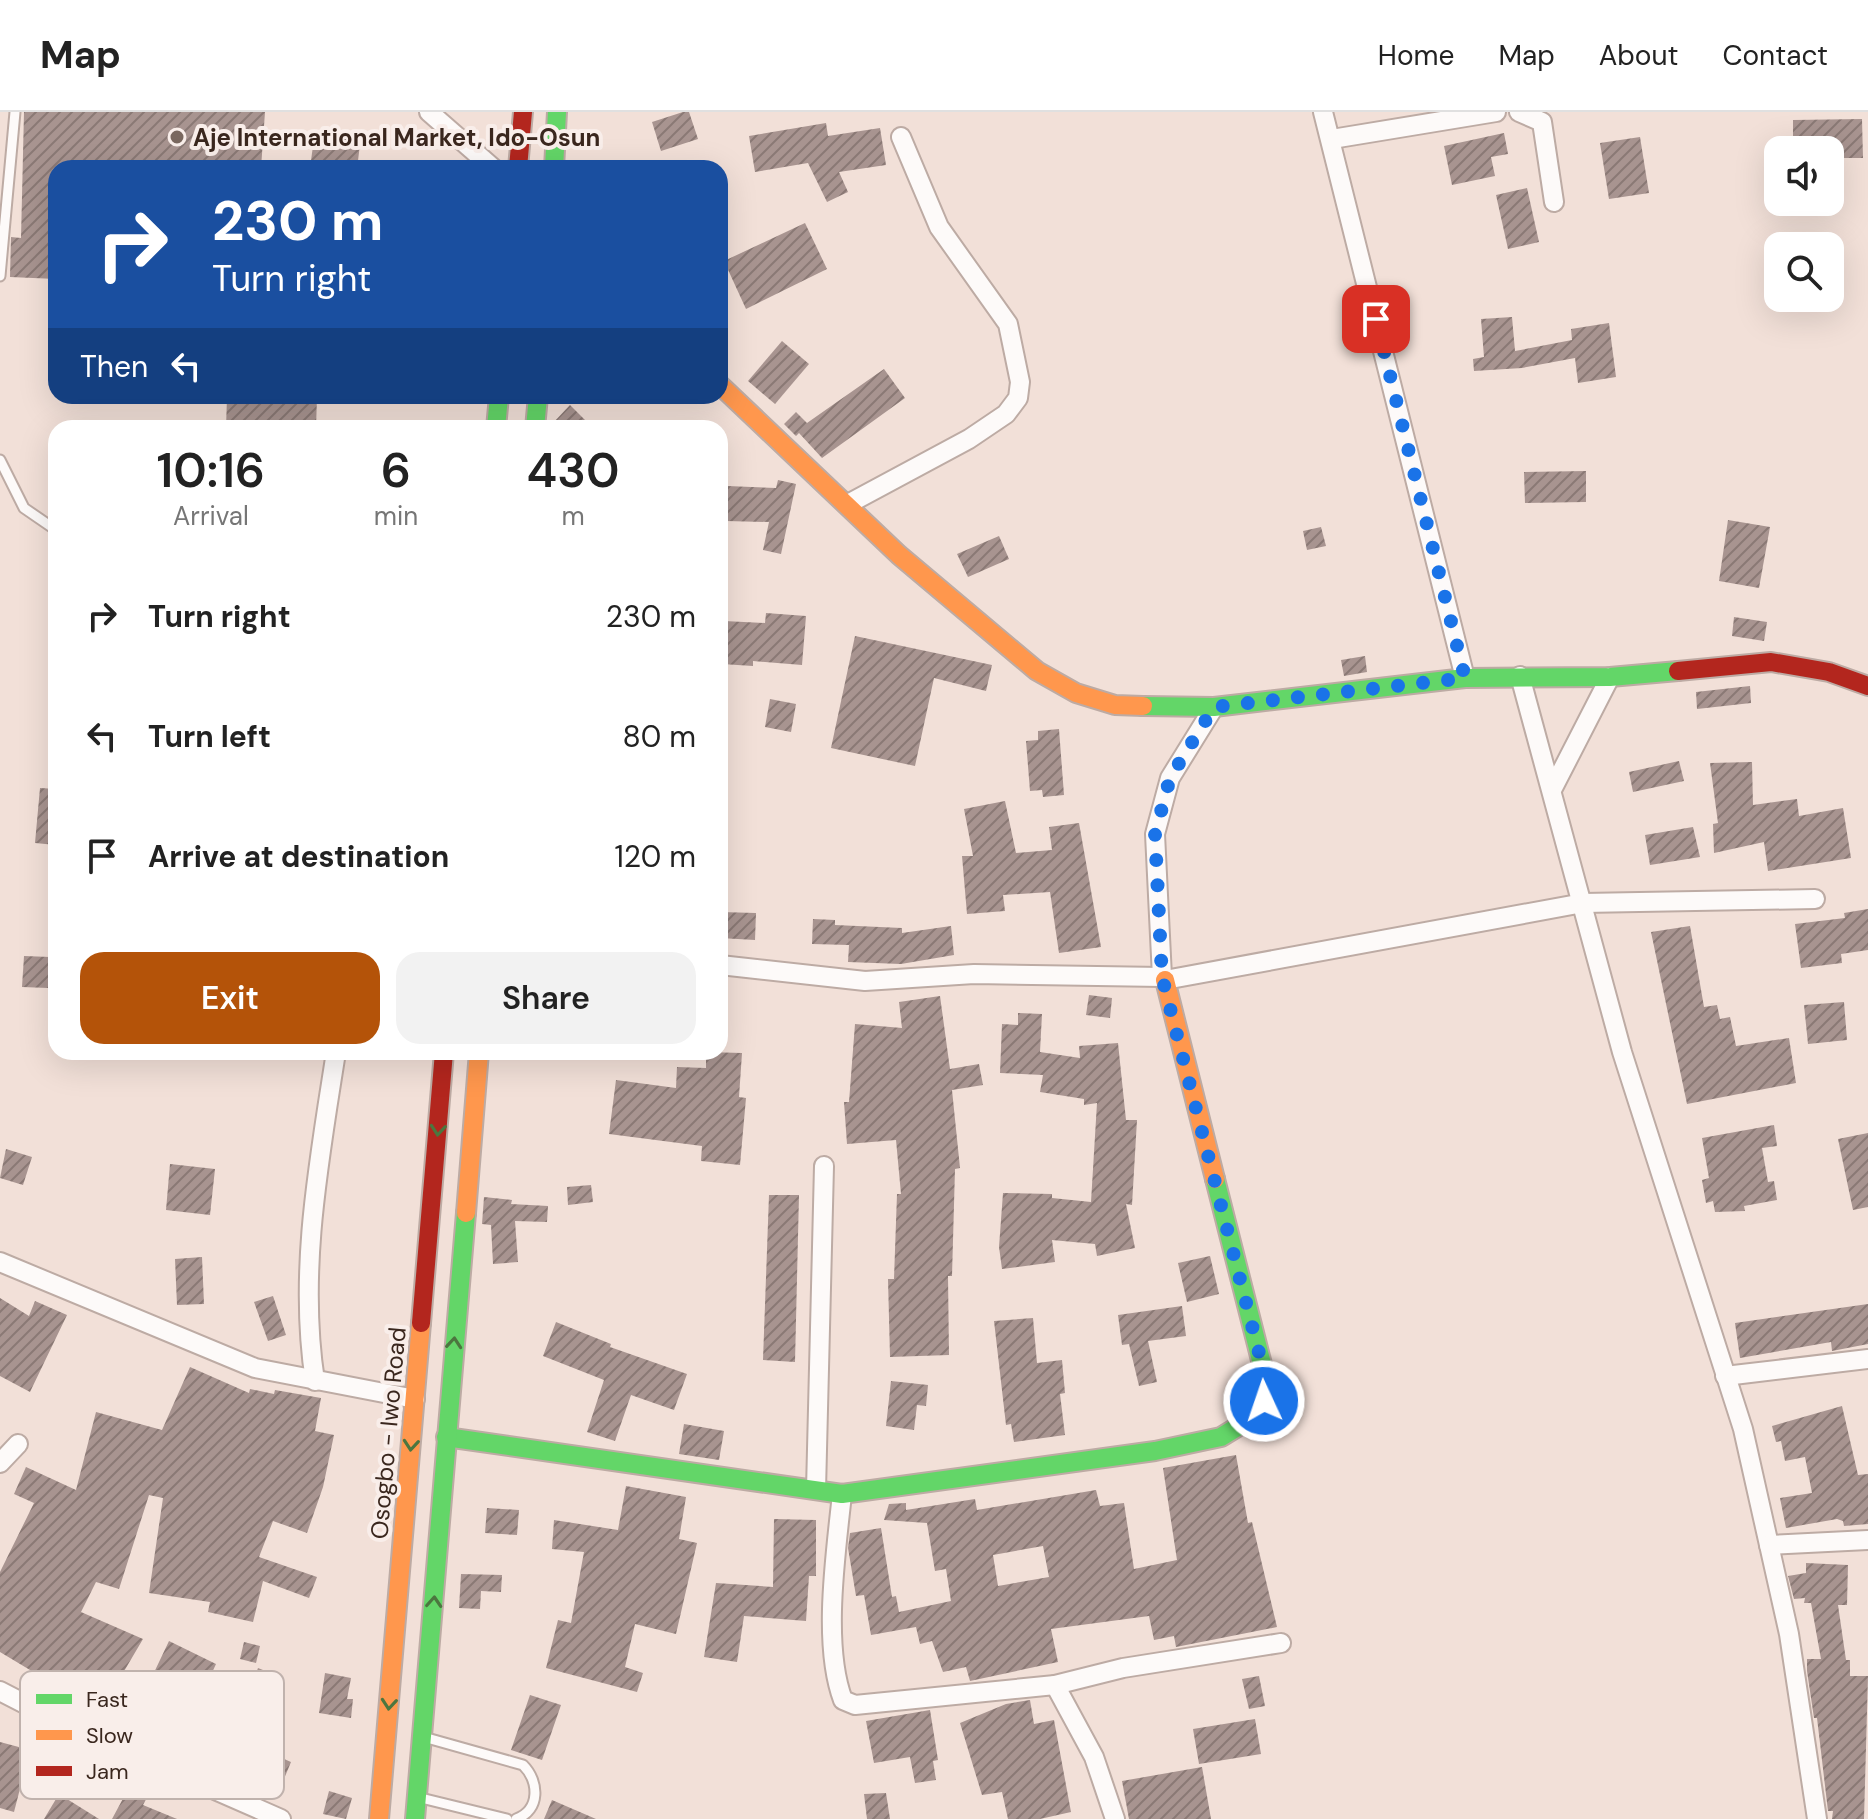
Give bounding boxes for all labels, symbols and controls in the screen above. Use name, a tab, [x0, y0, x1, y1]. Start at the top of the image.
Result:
text: Map	[40, 30, 121, 80]
text: Home	[1378, 37, 1454, 74]
text: Map	[1498, 37, 1555, 74]
text: About	[1599, 37, 1678, 74]
text: Contact	[1722, 37, 1828, 74]
place label: Aje International Market, Ido-Osun	[193, 122, 600, 153]
marker: Aje International Market, Ido-Osun	[168, 128, 186, 146]
map controls	[1764, 136, 1844, 312]
button: sound	[1764, 136, 1844, 216]
text: 230 m	[212, 184, 383, 257]
icon: right	[80, 192, 184, 296]
button: search	[1764, 232, 1844, 312]
text: Turn right	[212, 255, 371, 302]
pin	[1342, 285, 1410, 353]
icon: arrive	[1354, 297, 1398, 341]
icon: left	[164, 344, 208, 388]
text: Then	[80, 347, 148, 386]
text: 10:16	[156, 439, 265, 502]
text: 6	[381, 439, 411, 502]
text: 430	[527, 439, 619, 502]
text: Arrival	[173, 499, 249, 533]
text: min	[374, 499, 418, 533]
text: m	[561, 499, 585, 533]
icon: right	[80, 594, 124, 638]
text: Turn right	[148, 597, 291, 636]
text: 230 m	[606, 597, 696, 636]
icon: left	[80, 714, 124, 758]
text: Turn left	[148, 717, 271, 756]
text: 80 m	[623, 717, 696, 756]
icon: arrive	[80, 834, 124, 878]
text: Arrive at destination	[148, 837, 449, 876]
text: 120 m	[614, 837, 696, 876]
button: Exit	[80, 952, 380, 1044]
button: Share	[396, 952, 696, 1044]
one-way arrow	[429, 1124, 446, 1137]
street label: Osogbo - Iwo Road	[363, 1326, 413, 1540]
one-way arrow	[445, 1336, 462, 1349]
position arrow	[1222, 1359, 1306, 1443]
one-way arrow	[403, 1439, 420, 1452]
one-way arrow	[425, 1595, 442, 1608]
legend	[20, 1671, 284, 1799]
text: Fast	[86, 1685, 128, 1714]
one-way arrow	[381, 1698, 398, 1711]
text: Slow	[86, 1721, 133, 1750]
text: Jam	[86, 1757, 129, 1786]

